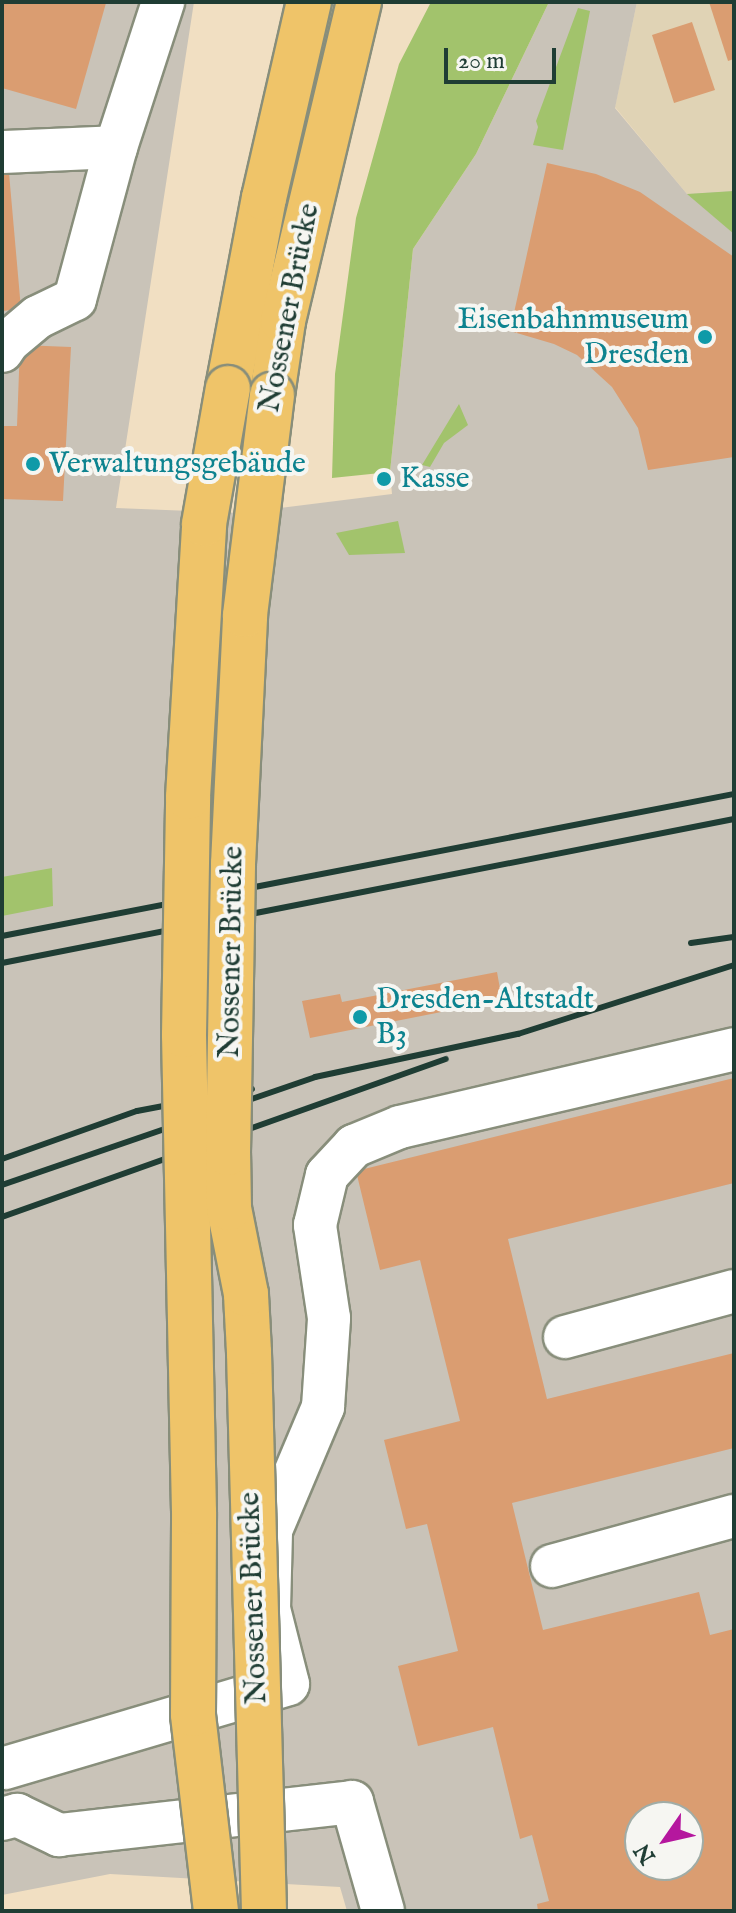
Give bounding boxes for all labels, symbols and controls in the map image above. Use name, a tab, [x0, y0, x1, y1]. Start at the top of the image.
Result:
scale bar	[448, 32, 560, 82]
text: 20 m	[458, 46, 505, 77]
street label: Nossener Brücke	[252, 200, 328, 416]
place label: Eisenbahnmuseum Dresden	[457, 302, 689, 372]
marker: Eisenbahnmuseum Dresden	[696, 328, 714, 346]
place label: Verwaltungsgebäude	[49, 446, 306, 482]
marker: Verwaltungsgebäude	[24, 455, 42, 473]
place label: Kasse	[400, 461, 470, 497]
marker: Kasse	[375, 470, 393, 488]
street label: Nossener Brücke	[212, 846, 252, 1058]
place label: Dresden-Altstadt B3	[376, 982, 594, 1052]
marker: Dresden-Altstadt B3	[351, 1008, 369, 1026]
street label: Nossener Brücke	[232, 1491, 276, 1705]
north arrow	[624, 1801, 704, 1881]
text: N	[629, 1838, 663, 1869]

